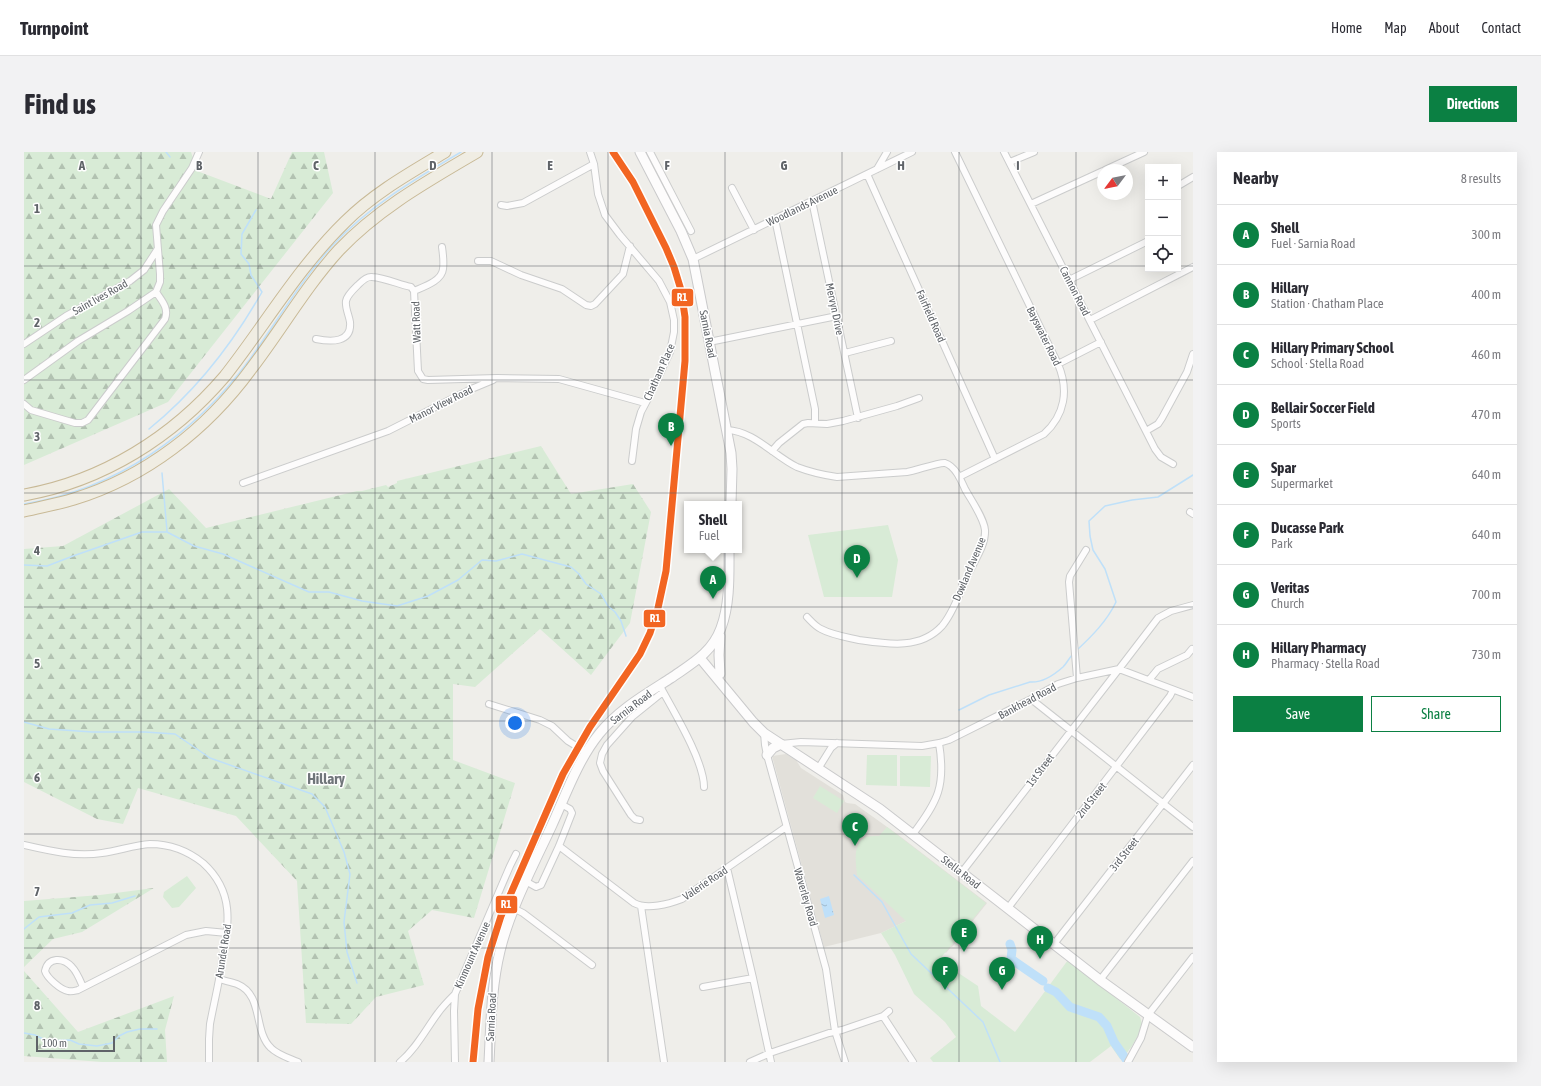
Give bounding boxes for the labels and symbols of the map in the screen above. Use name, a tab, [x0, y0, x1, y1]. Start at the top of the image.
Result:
text: A	[78, 158, 86, 173]
text: B	[196, 158, 203, 173]
text: C	[313, 158, 319, 173]
text: D	[429, 158, 437, 173]
text: E	[547, 158, 553, 173]
text: F	[664, 158, 670, 173]
text: G	[781, 158, 788, 173]
text: H	[897, 158, 905, 173]
text: I	[1016, 158, 1020, 173]
north arrow	[1097, 164, 1133, 200]
street label: Woodlands Avenue	[764, 184, 840, 228]
text: 1	[34, 201, 40, 216]
street label: Cannon Road	[1057, 264, 1093, 318]
street label: Saint Ives Road	[70, 277, 130, 317]
street label: Mervyn Drive	[824, 282, 846, 336]
line badge: R1	[671, 288, 694, 307]
street label: Fairfield Road	[914, 288, 948, 344]
text: R1	[677, 291, 687, 303]
street label: Watt Road	[409, 301, 423, 343]
street label: Bayswater Road	[1025, 305, 1063, 367]
street label: Sarnia Road	[697, 309, 719, 359]
text: 2	[34, 315, 40, 330]
street label: Chatham Place	[641, 342, 677, 402]
street label: Manor View Road	[407, 383, 475, 425]
pin: B	[658, 413, 684, 446]
text: 3	[34, 429, 40, 444]
street label: Dowland Avenue	[950, 535, 988, 603]
text: 4	[33, 543, 40, 558]
pin: D	[844, 545, 870, 578]
pin: A	[700, 566, 726, 599]
line badge: R1	[643, 609, 666, 628]
text: R1	[650, 612, 660, 624]
text: 5	[34, 656, 40, 671]
street label: Bankhead Road	[996, 681, 1058, 721]
street label: Sarnia Road	[608, 688, 654, 726]
your location	[505, 713, 525, 733]
street label: 1st Street	[1024, 751, 1056, 789]
text: 6	[34, 770, 40, 785]
district label: Hillary	[307, 770, 346, 787]
street label: 2nd Street	[1074, 780, 1108, 820]
pin: C	[842, 813, 868, 846]
street label: 3rd Street	[1107, 835, 1141, 873]
street label: Stella Road	[939, 853, 983, 891]
street label: Valerie Road	[680, 864, 730, 902]
street label: Waverley Road	[792, 866, 820, 928]
text: 7	[34, 884, 40, 899]
line badge: R1	[495, 895, 518, 914]
text: R1	[501, 898, 511, 910]
pin: E	[951, 919, 977, 952]
street label: Kinmount Avenue	[452, 920, 492, 990]
street label: Arundel Road	[213, 923, 233, 979]
pin: H	[1027, 926, 1053, 959]
pin: F	[932, 957, 958, 990]
pin: G	[989, 957, 1015, 990]
street label: Sarnia Road	[484, 992, 498, 1042]
text: 8	[34, 998, 40, 1013]
scale bar	[36, 1034, 115, 1053]

